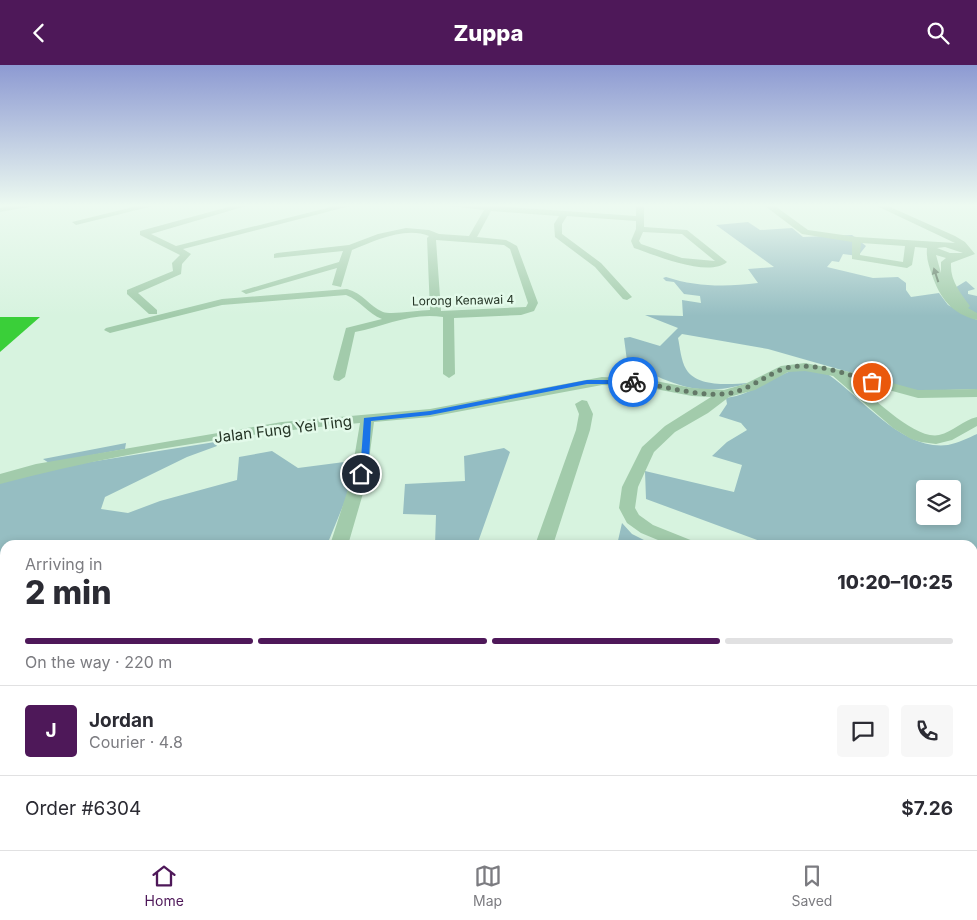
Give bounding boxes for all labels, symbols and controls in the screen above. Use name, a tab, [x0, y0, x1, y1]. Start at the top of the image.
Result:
icon: back	[25, 19, 53, 47]
icon: search	[924, 19, 952, 47]
text: Zuppa	[453, 20, 524, 46]
one-way arrow	[932, 267, 940, 282]
street label: Lorong Kenawai 4	[412, 292, 515, 308]
courier	[608, 357, 658, 407]
pin	[851, 361, 893, 403]
icon: bike	[619, 368, 647, 396]
icon: bag	[858, 368, 886, 396]
street label: Jalan Fung Yei Ting	[213, 411, 353, 447]
pin	[340, 453, 382, 495]
icon: home	[347, 460, 375, 488]
map controls	[916, 480, 961, 525]
button: layers	[916, 480, 961, 525]
text: Arriving in	[25, 554, 102, 574]
text: 10:20–10:25	[837, 571, 953, 594]
text: 2 min	[25, 573, 111, 612]
text: On the way · 220 m	[25, 652, 172, 672]
button: chat	[837, 705, 889, 757]
button: phone	[901, 705, 953, 757]
text: Jordan	[89, 709, 154, 732]
text: J	[45, 719, 57, 742]
text: Courier · 4.8	[89, 732, 183, 752]
text: Order #6304	[25, 797, 141, 820]
text: $7.26	[901, 797, 953, 820]
tab: Home	[145, 862, 184, 909]
tab: Map	[473, 862, 502, 909]
tab: Saved	[791, 862, 832, 909]

